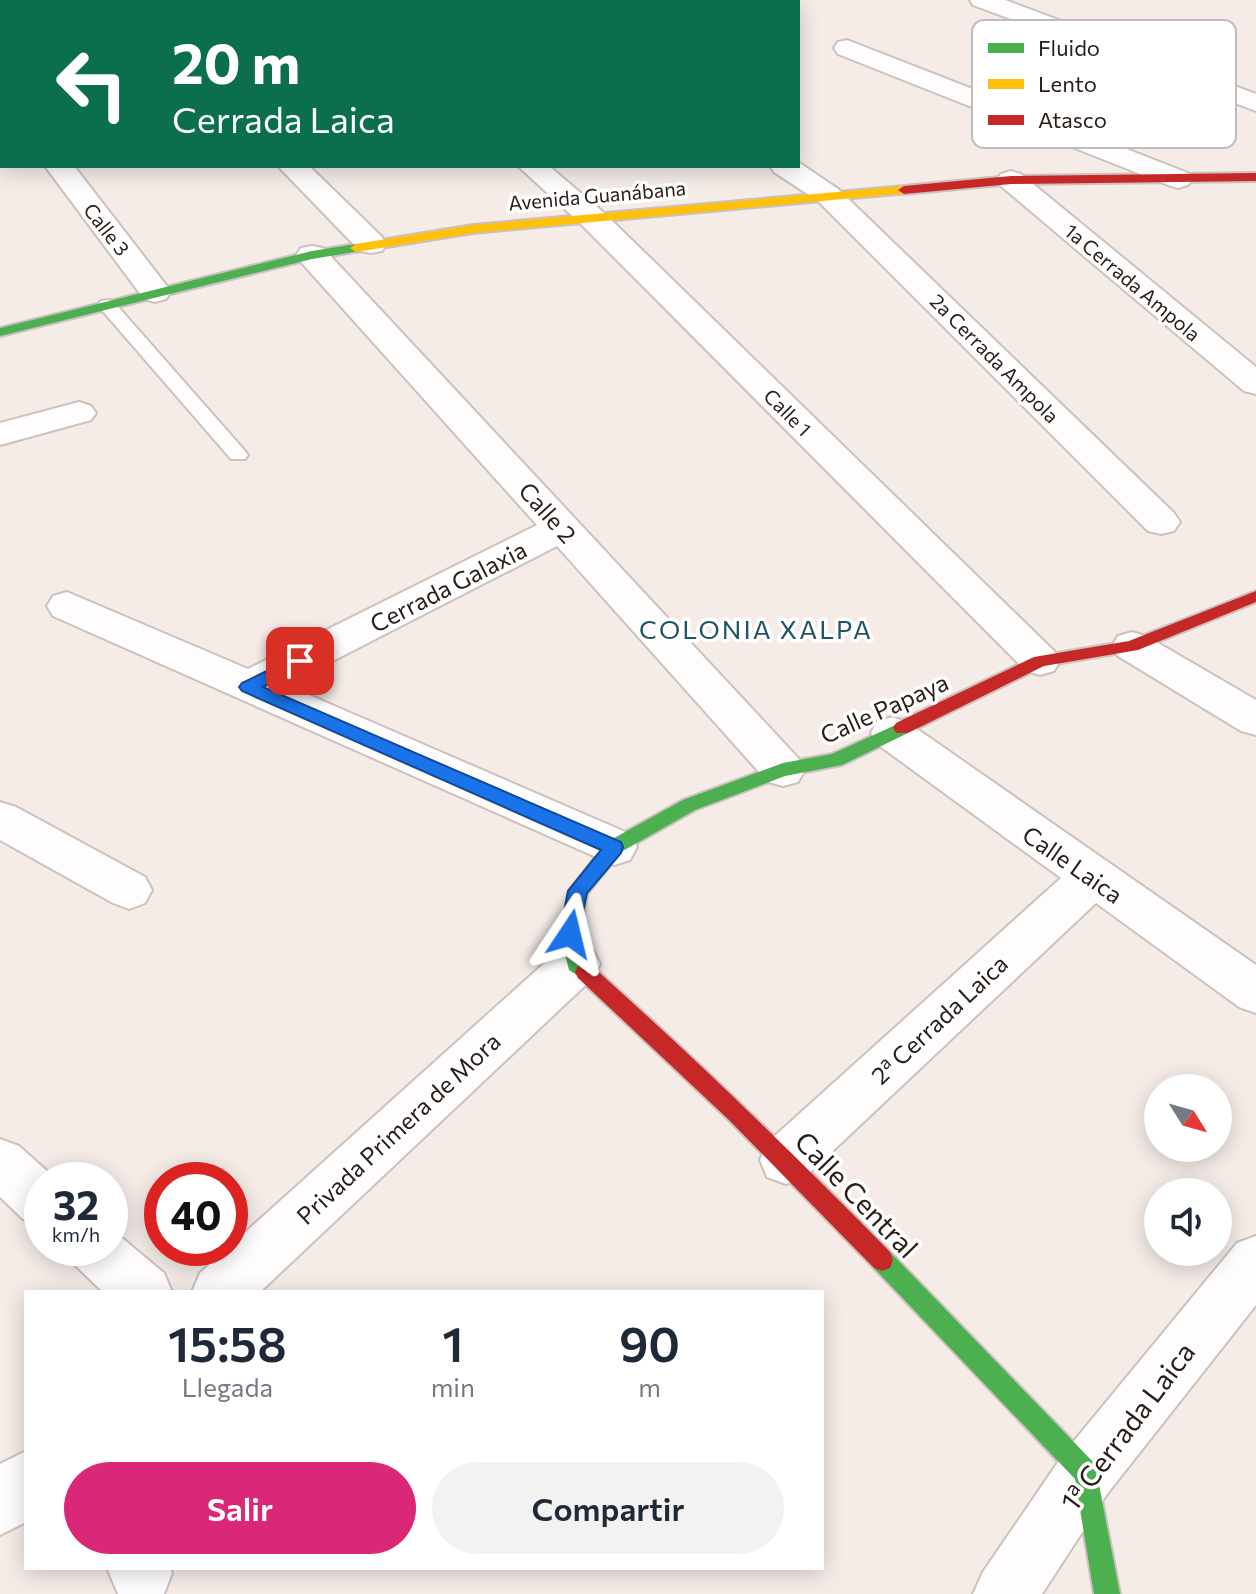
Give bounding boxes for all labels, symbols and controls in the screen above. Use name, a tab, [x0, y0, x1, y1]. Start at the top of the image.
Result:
legend	[972, 20, 1236, 148]
text: 20 m	[172, 27, 300, 96]
icon: left	[40, 32, 144, 136]
text: Fluido	[1038, 34, 1100, 61]
text: Lento	[1038, 70, 1097, 97]
text: Cerrada Laica	[172, 96, 395, 140]
text: Atasco	[1038, 106, 1107, 133]
street label: Avenida Guanábana	[507, 175, 687, 215]
street label: Calle 3	[79, 198, 135, 260]
street label: 1a Cerrada Ampola	[1060, 218, 1206, 346]
street label: 2a Cerrada Ampola	[926, 289, 1064, 427]
street label: Calle 1	[759, 383, 817, 441]
street label: Calle 2	[513, 476, 583, 548]
street label: Cerrada Galaxia	[365, 534, 531, 638]
district label: COLONIA XALPA	[639, 613, 873, 644]
pin	[266, 627, 334, 695]
icon: arrive	[278, 639, 322, 683]
street label: Calle Papaya	[815, 667, 953, 749]
street label: Calle Laica	[1017, 819, 1129, 909]
position arrow	[528, 892, 612, 976]
street label: 2ª Cerrada Laica	[865, 948, 1013, 1090]
street label: Privada Primera de Mora	[290, 1026, 506, 1230]
north arrow	[1144, 1074, 1232, 1162]
map controls	[1144, 1074, 1232, 1266]
street label: Calle Central	[788, 1124, 926, 1264]
speed limit sign: 40	[144, 1162, 248, 1266]
button: sound	[1144, 1178, 1232, 1266]
text: 32	[53, 1179, 99, 1228]
text: km/h	[52, 1222, 100, 1246]
text: 15:58	[168, 1313, 287, 1372]
text: 1	[442, 1313, 463, 1372]
text: 90	[619, 1313, 680, 1372]
street label: 1ª Cerrada Laica	[1053, 1335, 1201, 1517]
text: Llegada	[182, 1371, 273, 1402]
text: min	[431, 1371, 475, 1402]
text: m	[638, 1371, 661, 1402]
button: Salir	[64, 1462, 416, 1554]
button: Compartir	[432, 1462, 784, 1554]

